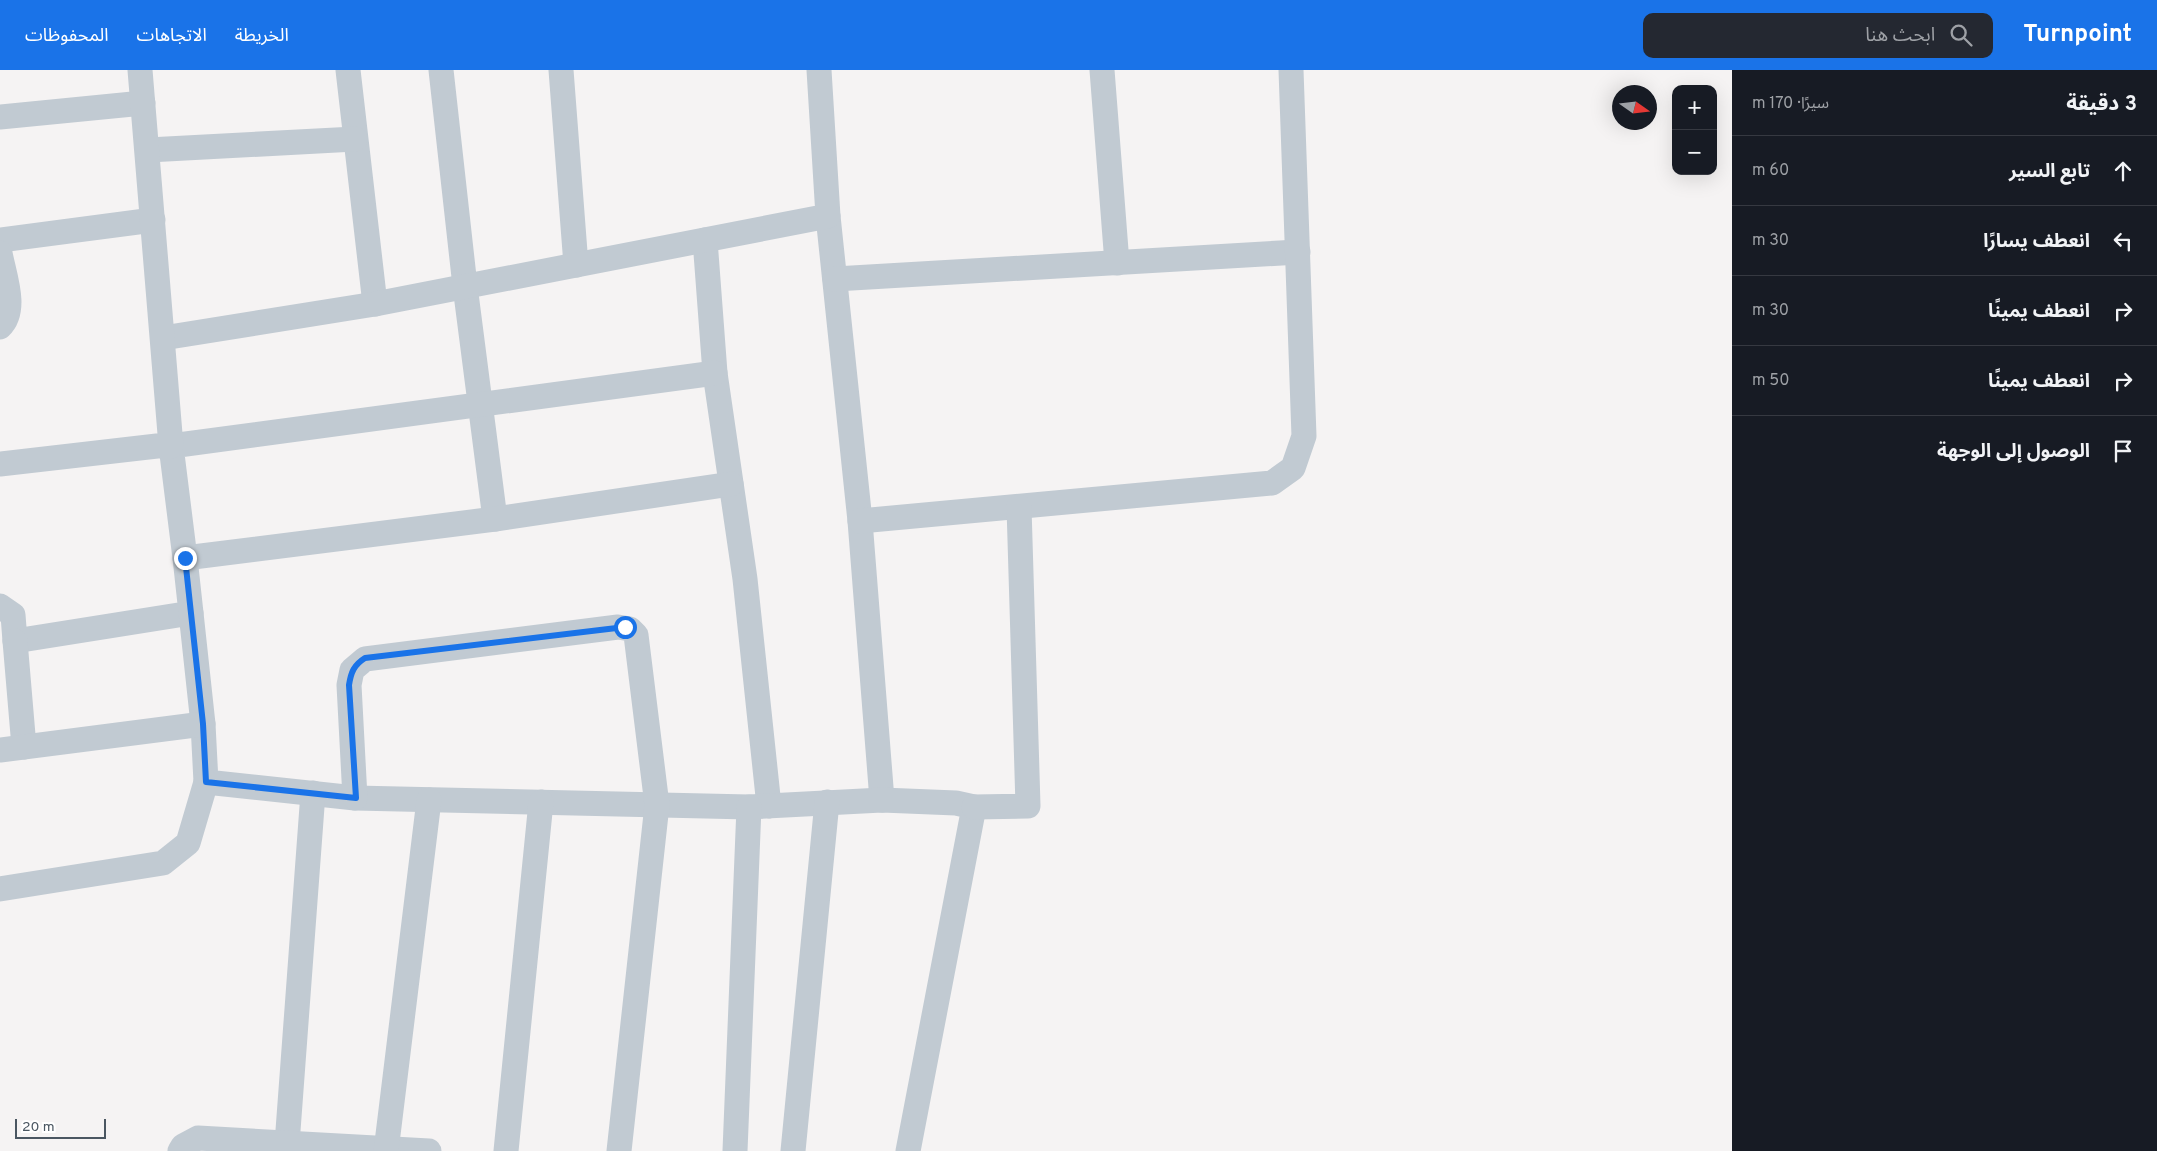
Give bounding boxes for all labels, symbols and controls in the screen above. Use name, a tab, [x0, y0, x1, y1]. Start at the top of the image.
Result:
search box	[1643, 13, 1993, 58]
text: Turnpoint	[2023, 20, 2132, 50]
icon: search	[1947, 21, 1975, 49]
text: ابحث هنا	[1865, 24, 1935, 48]
text: المحفوظات	[25, 25, 109, 48]
text: الاتجاهات	[137, 25, 207, 48]
text: الخريطة	[235, 25, 289, 48]
north arrow	[1612, 85, 1657, 130]
map controls	[1672, 85, 1717, 175]
button: +	[1672, 85, 1717, 130]
text: 3 دقيقة	[2066, 91, 2137, 118]
text: سيرًا · 170 m	[1752, 94, 1829, 114]
button: −	[1672, 130, 1717, 175]
icon: ahead	[2109, 157, 2137, 185]
text: تابع السير	[2009, 160, 2090, 184]
text: 60 m	[1752, 161, 1789, 181]
icon: left	[2109, 227, 2137, 255]
text: انعطف يسارًا	[1983, 230, 2090, 254]
text: 30 m	[1752, 231, 1789, 251]
icon: right	[2109, 297, 2137, 325]
text: انعطف يمينًا	[1988, 300, 2090, 324]
text: 30 m	[1752, 301, 1789, 321]
icon: right	[2109, 367, 2137, 395]
text: انعطف يمينًا	[1988, 370, 2090, 394]
text: 50 m	[1752, 371, 1790, 391]
icon: arrive	[2109, 437, 2137, 465]
text: الوصول إلى الوجهة	[1937, 440, 2090, 464]
route end	[174, 547, 197, 570]
route start	[614, 616, 637, 639]
scale bar	[15, 1116, 106, 1139]
text: 20 m	[22, 1119, 55, 1136]

